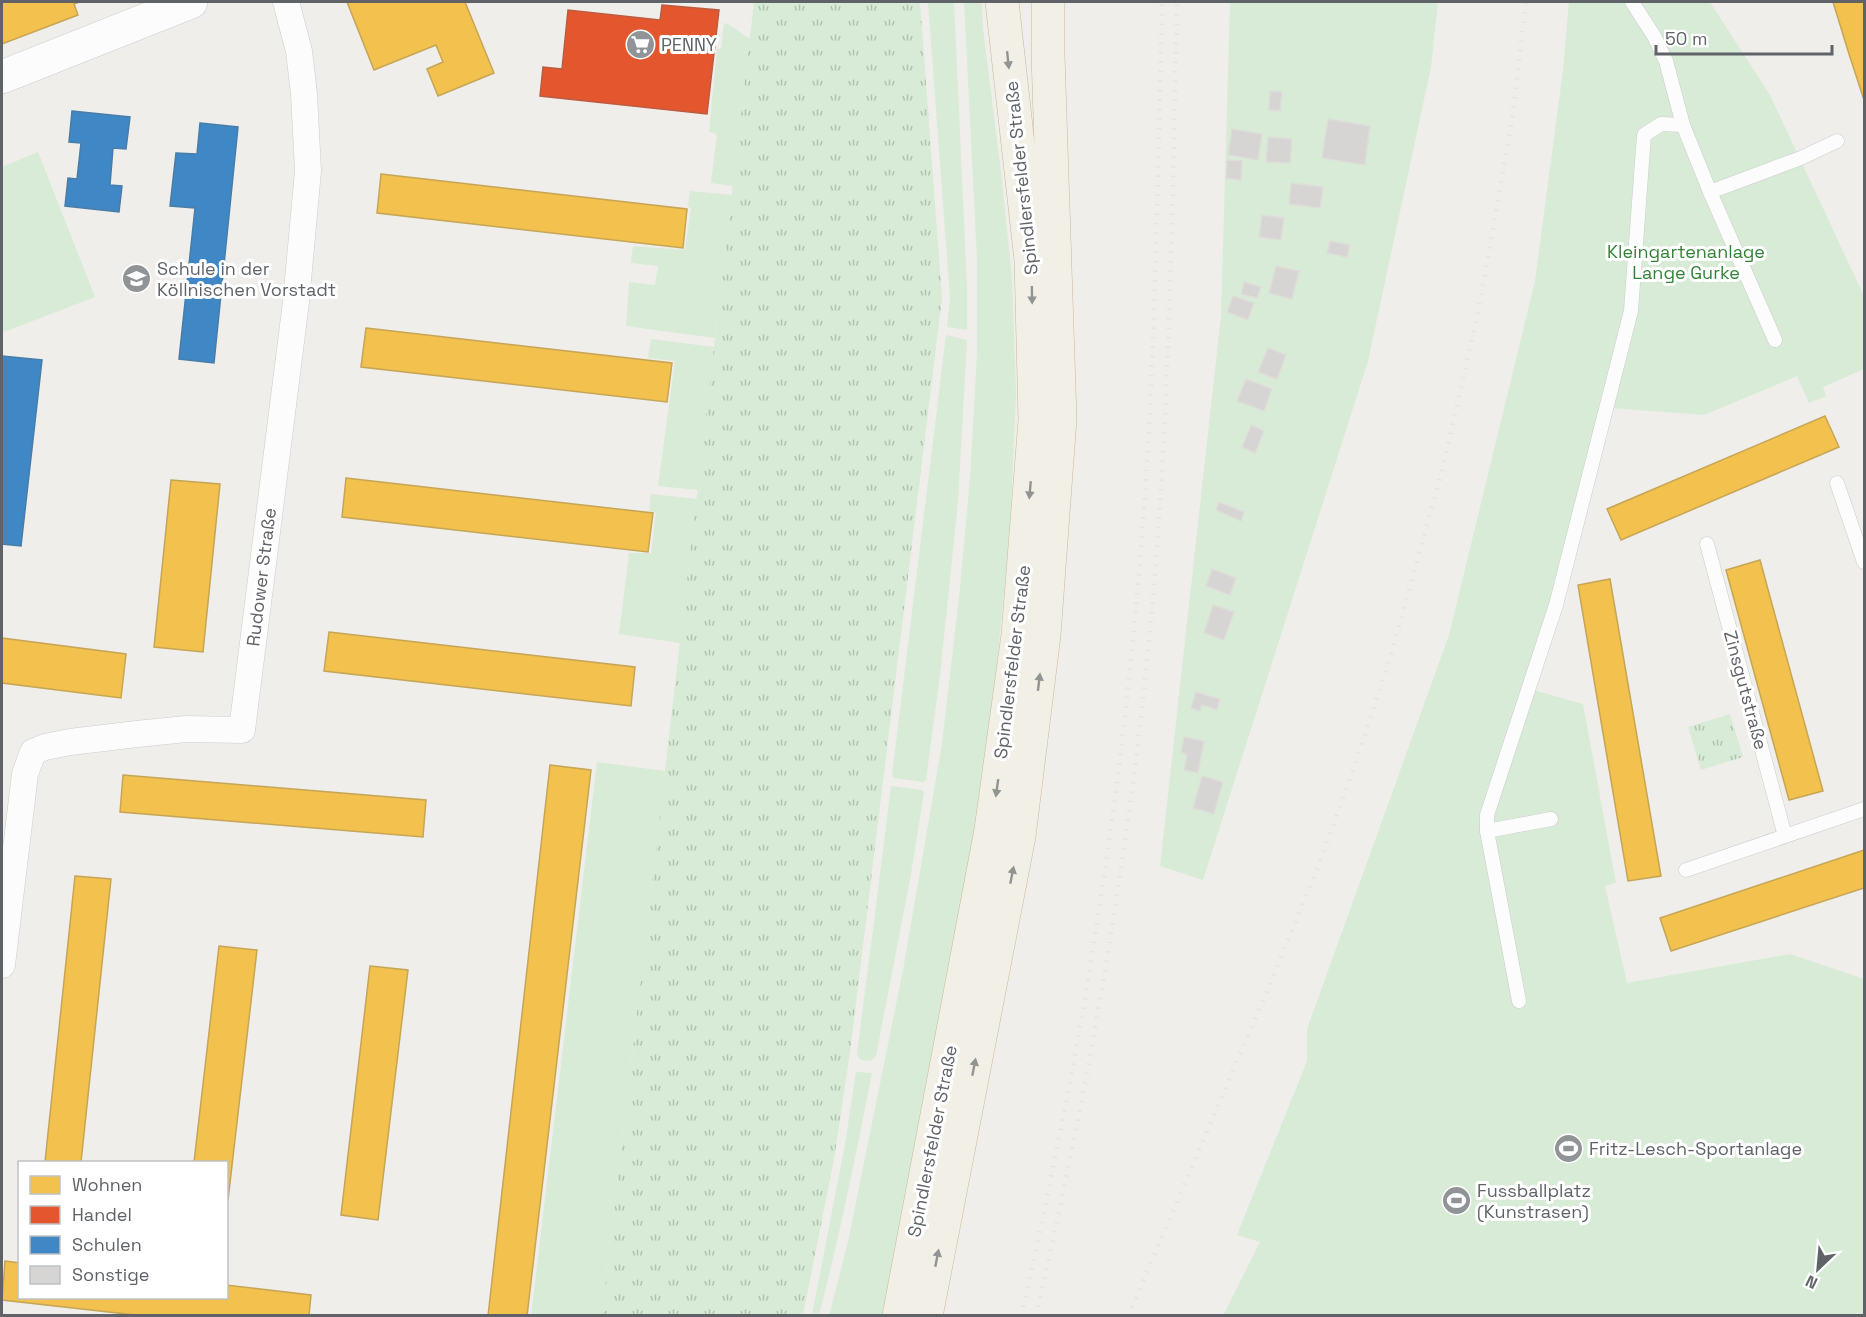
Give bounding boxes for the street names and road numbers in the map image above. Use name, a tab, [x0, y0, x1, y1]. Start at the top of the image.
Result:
street label: Spindlersfelder Straße	[999, 80, 1043, 276]
street label: Rudower Straße	[241, 506, 281, 648]
street label: Spindlersfelder Straße	[989, 564, 1035, 760]
street label: Zinsgutstraße	[1719, 628, 1773, 752]
street label: Spindlersfelder Straße	[902, 1043, 962, 1239]

